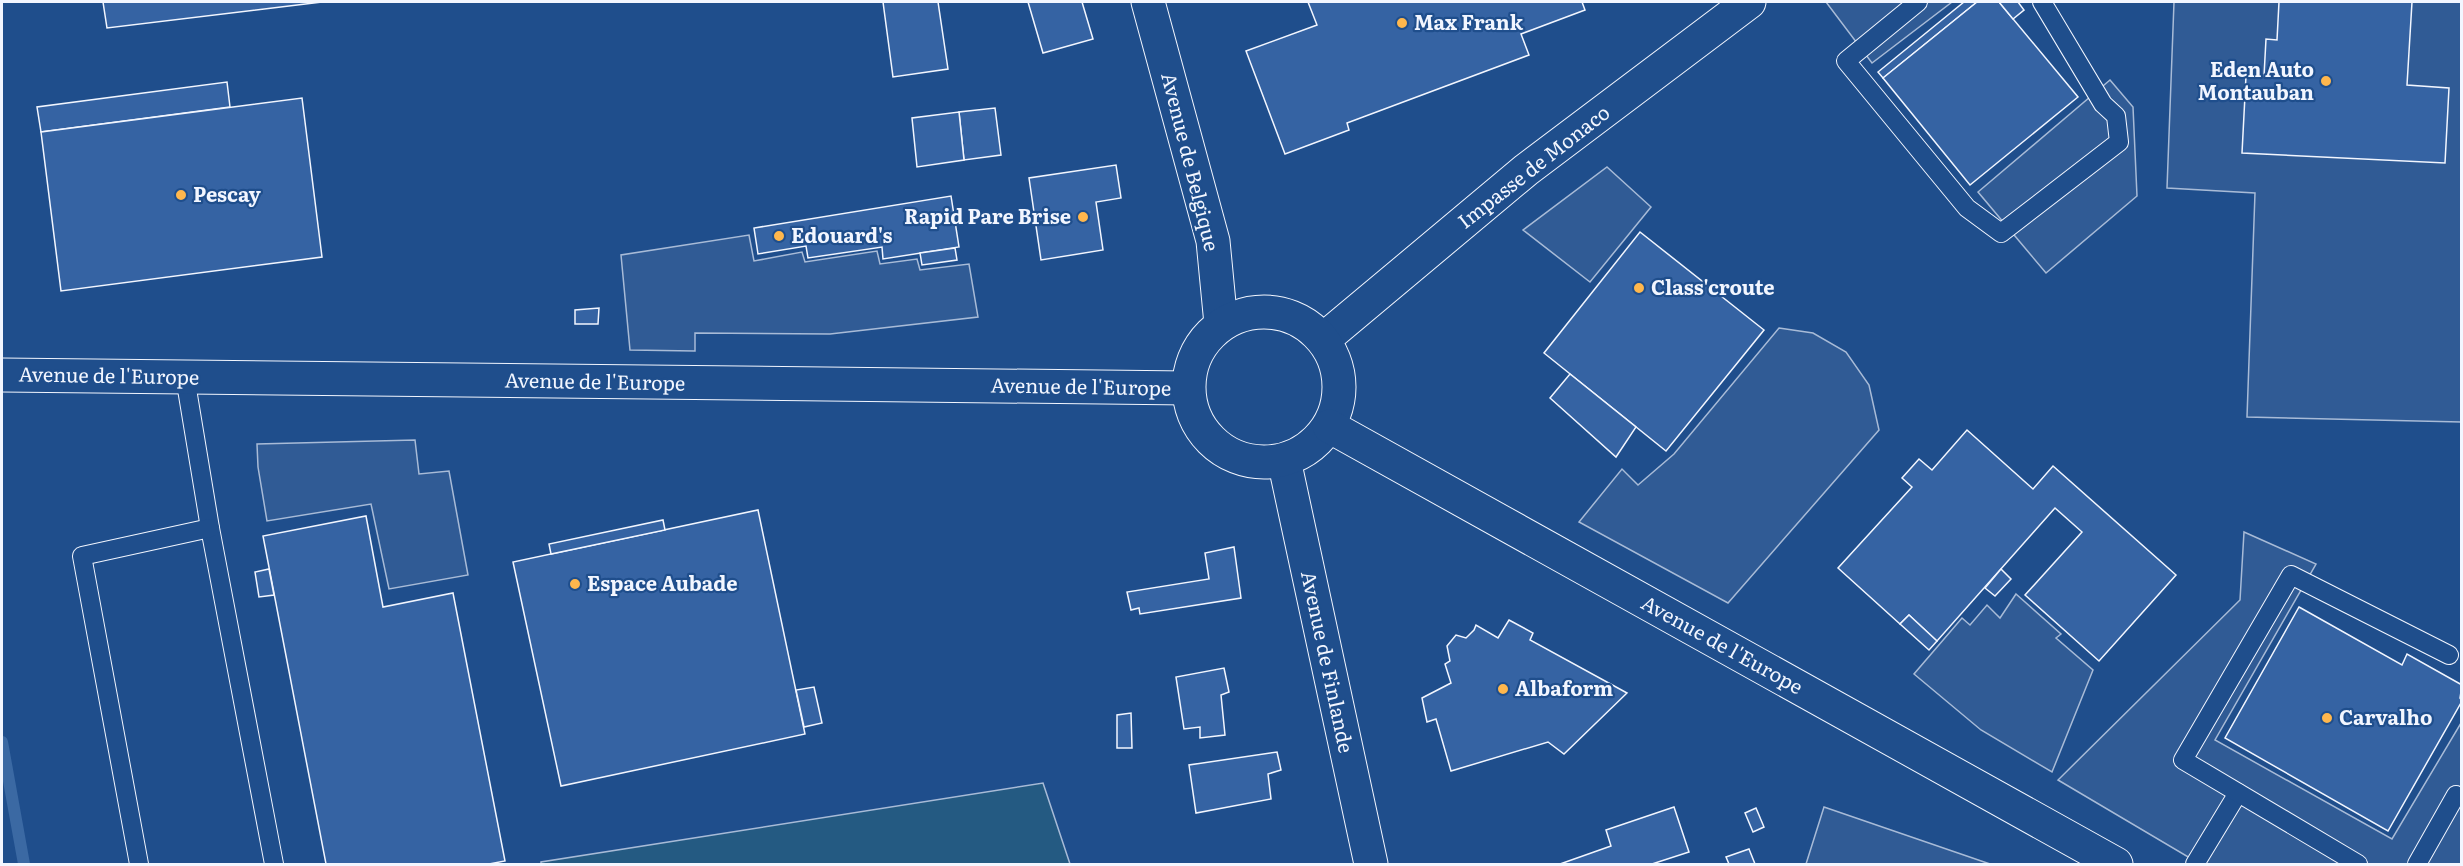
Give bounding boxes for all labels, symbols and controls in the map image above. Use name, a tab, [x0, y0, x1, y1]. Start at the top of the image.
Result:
place label: Max Frank	[1414, 6, 1524, 36]
marker: Max Frank	[1395, 16, 1409, 30]
place label: Eden Auto Montauban	[2198, 53, 2314, 106]
street label: Avenue de Belgique	[1155, 69, 1229, 254]
marker: Eden Auto Montauban	[2319, 74, 2333, 88]
street label: Impasse de Monaco	[1450, 96, 1615, 234]
place label: Pescay	[193, 178, 261, 208]
marker: Pescay	[174, 188, 188, 202]
place label: Rapid Pare Brise	[904, 200, 1071, 230]
marker: Rapid Pare Brise	[1076, 210, 1090, 224]
place label: Edouard's	[791, 219, 893, 249]
marker: Edouard's	[772, 229, 786, 243]
place label: Class'croute	[1651, 271, 1775, 301]
marker: Class'croute	[1632, 281, 1646, 295]
street label: Avenue de l'Europe	[18, 357, 200, 391]
street label: Avenue de l'Europe	[504, 363, 686, 397]
street label: Avenue de l'Europe	[990, 368, 1172, 402]
place label: Espace Aubade	[587, 567, 738, 597]
street label: Avenue de Finlande	[1295, 568, 1363, 755]
marker: Espace Aubade	[568, 577, 582, 591]
street label: Avenue de l'Europe	[1637, 586, 1809, 700]
place label: Albaform	[1515, 672, 1613, 702]
marker: Albaform	[1496, 682, 1510, 696]
place label: Carvalho	[2339, 701, 2432, 731]
marker: Carvalho	[2320, 711, 2334, 725]

